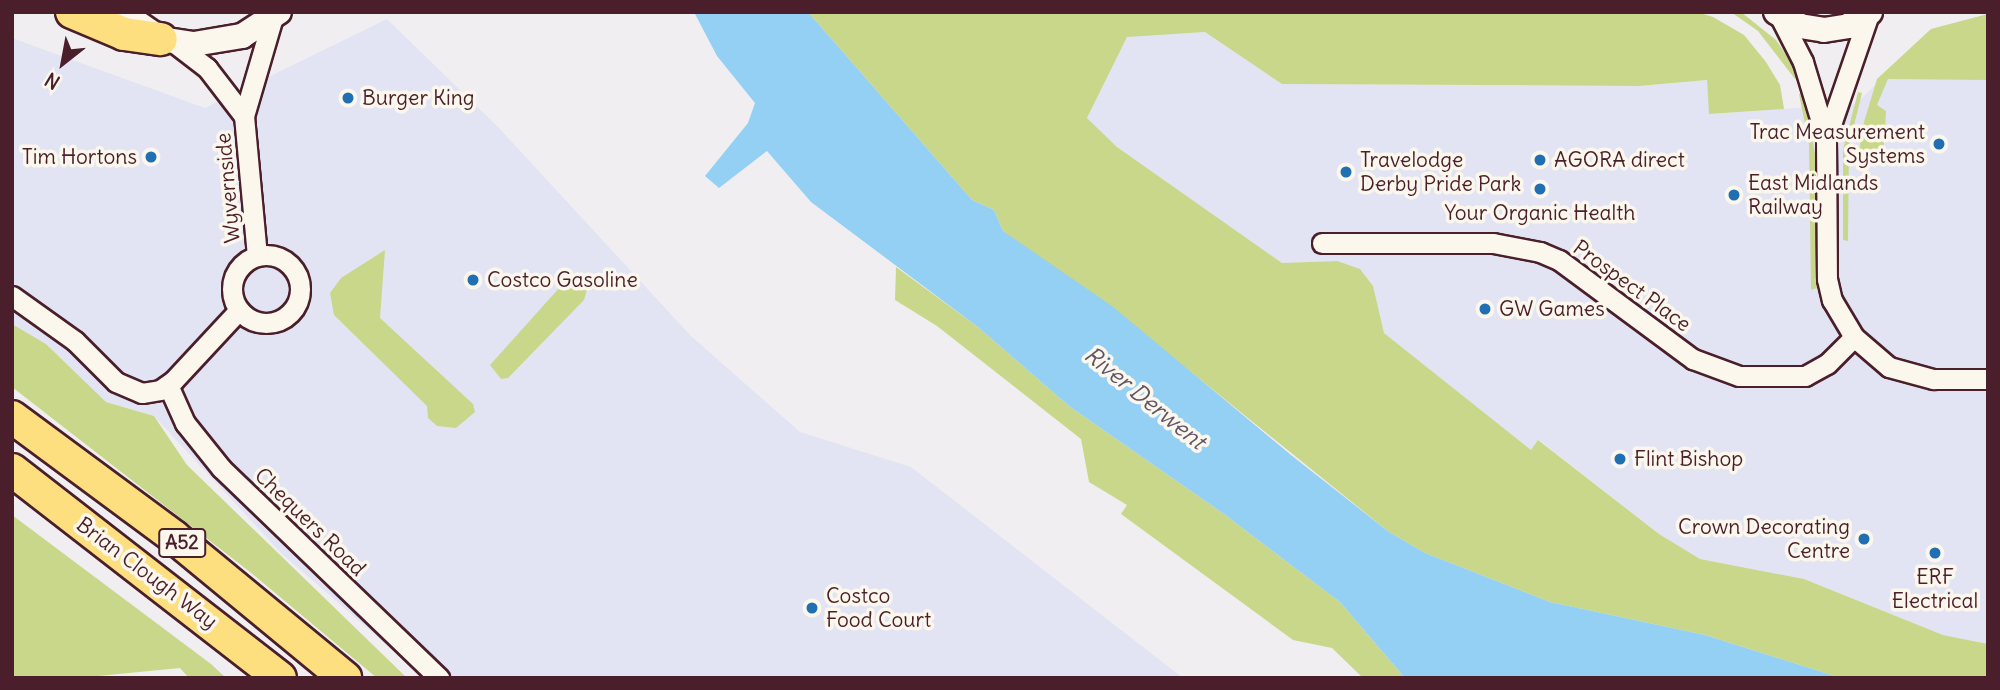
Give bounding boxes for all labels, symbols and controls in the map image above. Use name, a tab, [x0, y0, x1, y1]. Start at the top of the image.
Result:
north arrow	[28, 28, 98, 98]
text: N	[40, 67, 64, 95]
place label: Burger King	[362, 85, 475, 111]
marker: Burger King	[340, 90, 356, 106]
place label: Trac Measurement Systems	[1749, 119, 1925, 169]
street label: Wyvernside	[211, 132, 245, 244]
marker: Trac Measurement Systems	[1931, 136, 1947, 152]
place label: Tim Hortons	[22, 144, 137, 170]
place label: Travelodge Derby Pride Park	[1360, 147, 1521, 197]
place label: AGORA direct	[1554, 147, 1685, 173]
marker: Tim Hortons	[143, 149, 159, 165]
marker: AGORA direct	[1532, 152, 1548, 168]
marker: Travelodge Derby Pride Park	[1338, 164, 1354, 180]
place label: East Midlands Railway	[1748, 170, 1878, 220]
marker: Your Organic Health	[1532, 181, 1548, 197]
marker: East Midlands Railway	[1726, 187, 1742, 203]
place label: Your Organic Health	[1445, 200, 1635, 226]
street label: Prospect Place	[1568, 235, 1696, 337]
place label: Costco Gasoline	[487, 267, 638, 293]
marker: Costco Gasoline	[465, 272, 481, 288]
place label: GW Games	[1499, 296, 1605, 322]
marker: GW Games	[1477, 301, 1493, 317]
water label: River Derwent	[1079, 341, 1211, 455]
place label: Flint Bishop	[1634, 446, 1743, 472]
marker: Flint Bishop	[1612, 451, 1628, 467]
street label: Chequers Road	[249, 463, 371, 581]
street label: Brian Clough Way	[72, 512, 222, 634]
place label: Crown Decorating Centre	[1678, 514, 1850, 564]
road number: A52	[158, 528, 206, 558]
marker: Crown Decorating Centre	[1856, 531, 1872, 547]
marker: ERF Electrical	[1927, 545, 1943, 561]
place label: ERF Electrical	[1892, 564, 1978, 614]
place label: Costco Food Court	[826, 583, 931, 633]
marker: Costco Food Court	[804, 600, 820, 616]

